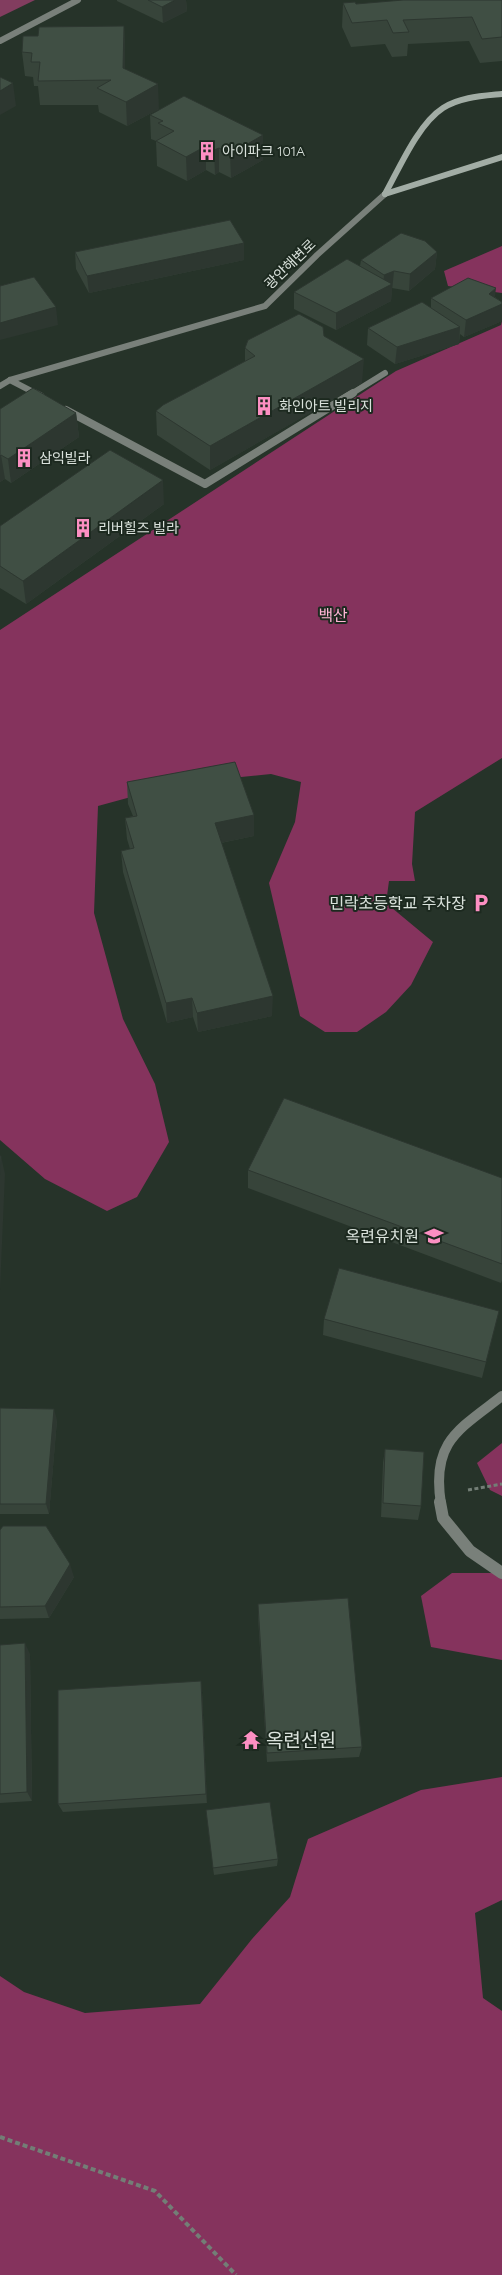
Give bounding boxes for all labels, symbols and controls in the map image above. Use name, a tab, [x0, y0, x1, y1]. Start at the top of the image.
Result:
building icon: 아이파크 101A	[196, 140, 218, 162]
place label: 아이파크 101A	[222, 142, 305, 160]
street label: 광안해변로	[261, 235, 319, 293]
building icon: 화인아트 빌리지	[253, 395, 275, 417]
place label: 화인아트 빌리지	[279, 397, 373, 415]
building icon: 삼익빌라	[13, 447, 35, 469]
place label: 삼익빌라	[39, 449, 91, 467]
building icon: 리버힐즈 빌라	[72, 517, 94, 539]
place label: 리버힐즈 빌라	[98, 519, 179, 537]
park label: 백산	[318, 605, 348, 625]
parking icon: 민락초등학교 주차장	[470, 892, 492, 914]
place label: 민락초등학교 주차장	[329, 893, 466, 913]
school or university icon: 옥련유치원	[423, 1225, 445, 1247]
place label: 옥련유치원	[345, 1226, 419, 1246]
place label: 옥련선원	[266, 1728, 336, 1752]
temple icon: 옥련선원	[240, 1729, 262, 1751]

